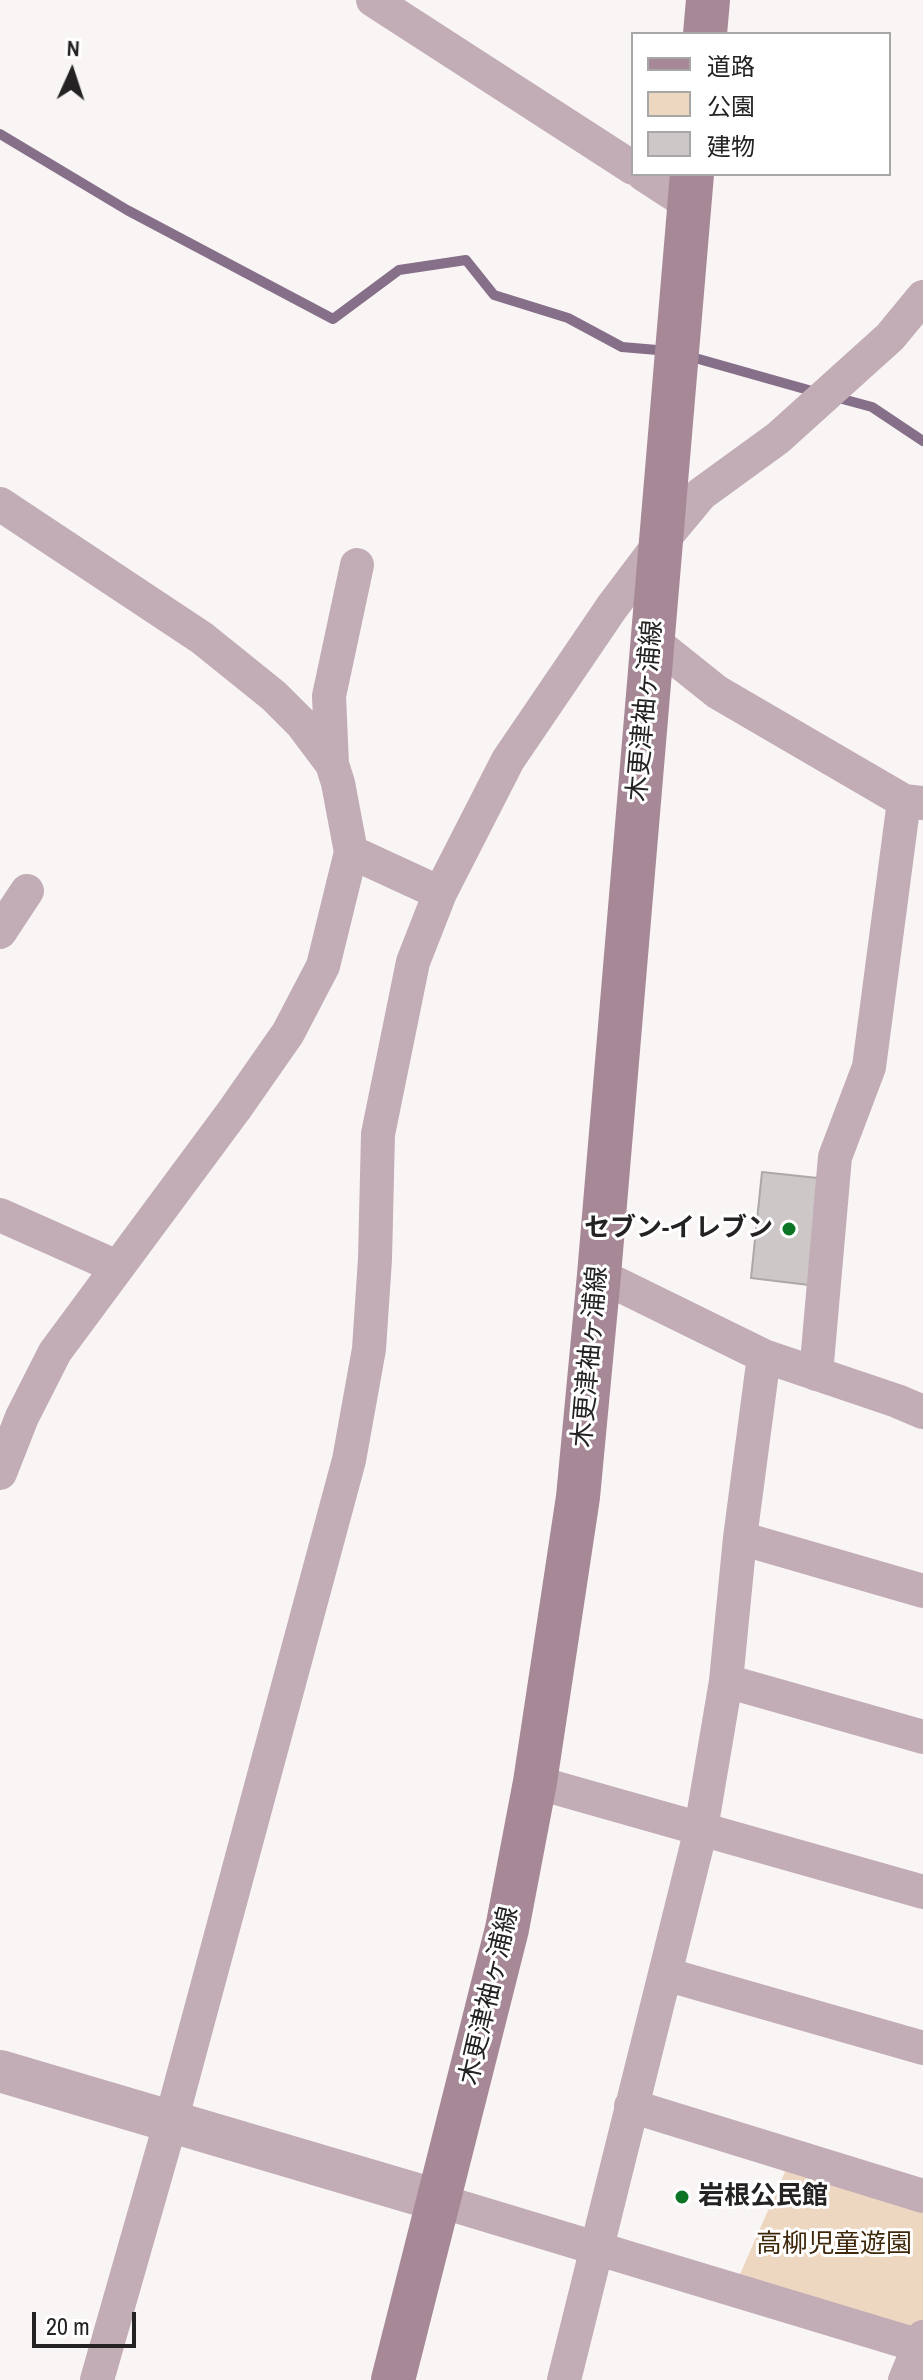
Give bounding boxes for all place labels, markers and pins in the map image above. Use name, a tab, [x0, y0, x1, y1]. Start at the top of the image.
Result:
place label: セブン-イレブン	[584, 1213, 773, 1245]
marker: セブン-イレブン	[780, 1220, 798, 1238]
place label: 岩根公民館	[698, 2181, 828, 2213]
marker: 岩根公民館	[673, 2188, 691, 2206]

